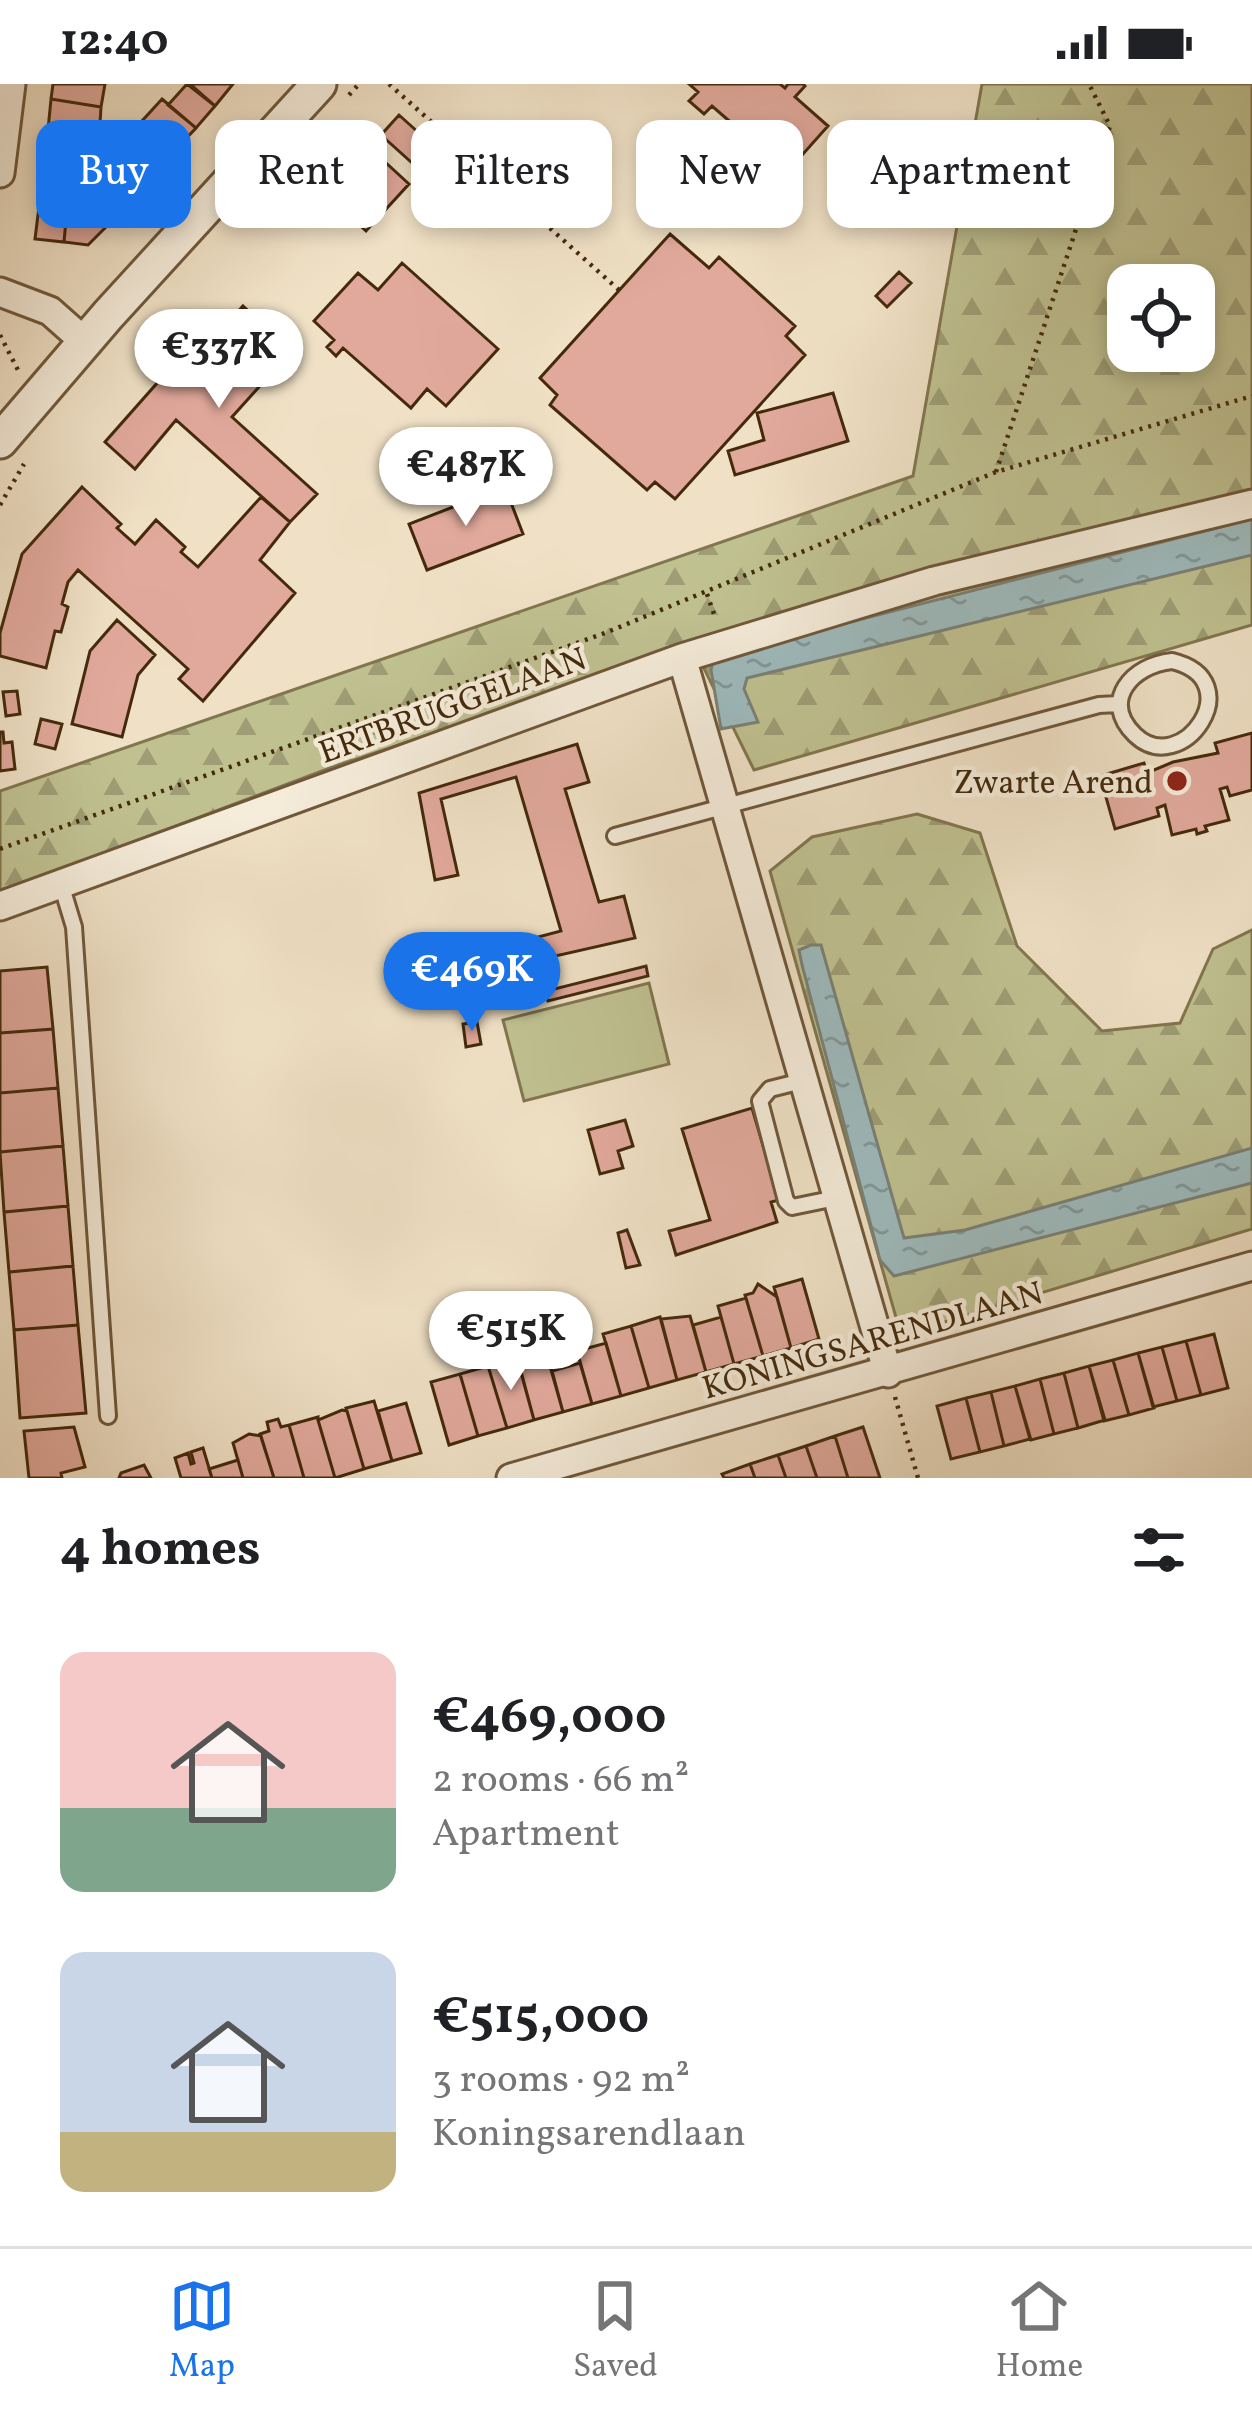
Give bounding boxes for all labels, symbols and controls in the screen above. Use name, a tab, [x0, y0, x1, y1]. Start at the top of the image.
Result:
text: 12:40	[60, 11, 168, 74]
chip: Buy	[36, 120, 191, 228]
chip: Rent	[215, 120, 387, 228]
chip: Filters	[411, 120, 612, 228]
chip: New	[636, 120, 803, 228]
chip: Apartment	[827, 120, 1114, 228]
map controls	[1107, 264, 1215, 372]
button: locate	[1107, 264, 1215, 372]
pin: €337K	[135, 309, 303, 411]
text: €337K	[161, 321, 277, 375]
pin: €487K	[382, 427, 550, 529]
text: €487K	[406, 439, 526, 493]
street label: ERTBRUGGELAAN	[313, 638, 593, 778]
place label: Zwarte Arend	[954, 762, 1153, 808]
marker: Zwarte Arend	[1164, 768, 1190, 794]
pin: €469K	[388, 932, 556, 1034]
text: €469K	[410, 944, 534, 998]
street label: KONINGSARENDLAAN	[698, 1272, 1049, 1413]
pin: €515K	[427, 1291, 595, 1393]
text: €515K	[456, 1303, 566, 1357]
text: 4 homes	[60, 1515, 261, 1586]
icon: filters	[1126, 1517, 1192, 1583]
text: €469,000	[432, 1683, 666, 1754]
icon: home	[156, 1700, 300, 1844]
text: 2 rooms · 66 m²	[432, 1754, 689, 1808]
text: Apartment	[432, 1808, 620, 1862]
text: €515,000	[432, 1983, 649, 2054]
icon: home	[156, 2000, 300, 2144]
text: 3 rooms · 92 m²	[432, 2054, 690, 2108]
text: Koningsarendlaan	[432, 2108, 746, 2162]
tab: Map	[169, 2273, 235, 2391]
tab: Saved	[573, 2273, 658, 2391]
tab: Home	[996, 2273, 1083, 2391]

